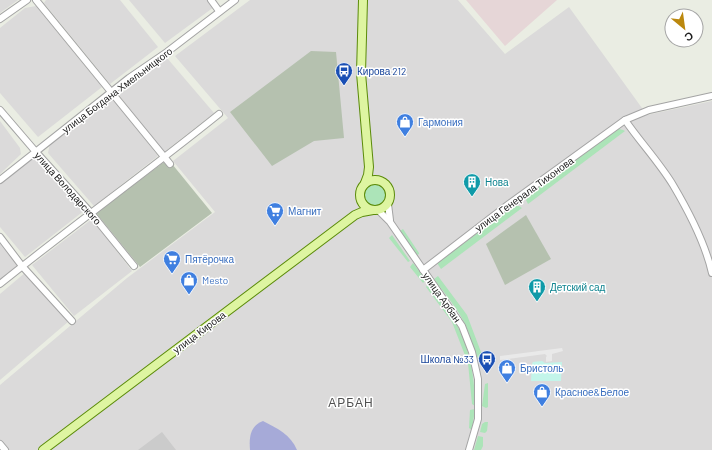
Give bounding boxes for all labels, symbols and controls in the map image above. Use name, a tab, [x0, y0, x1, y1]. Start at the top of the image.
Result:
north arrow	[664, 8, 704, 48]
text: С	[682, 30, 696, 45]
street label: улица Богдана Хмельницкого	[59, 44, 175, 135]
bus stop icon: Кирова 212	[334, 61, 354, 86]
place label: Кирова 212	[357, 65, 406, 77]
shop icon: Гармония	[395, 112, 415, 137]
place label: Гармония	[418, 116, 463, 128]
street label: улица Володарского	[32, 149, 104, 227]
street label: улица Генерала Тихонова	[472, 154, 576, 234]
building icon: Нова	[462, 172, 482, 197]
place label: Нова	[485, 176, 509, 188]
supermarket icon: Магнит	[265, 201, 285, 226]
place label: Магнит	[288, 205, 322, 217]
supermarket icon: Пятёрочка	[162, 249, 182, 274]
place label: Пятёрочка	[185, 253, 234, 265]
shop icon: Mesto	[179, 270, 199, 295]
street label: улица Арбан	[420, 270, 464, 324]
place label: Mesto	[202, 274, 228, 286]
building icon: Детский сад	[527, 277, 547, 302]
place label: Детский сад	[550, 281, 606, 293]
street label: улица Кирова	[170, 308, 228, 356]
bus stop icon: Школа №33	[477, 349, 497, 374]
place label: Школа №33	[421, 353, 474, 365]
shop icon: Бристоль	[497, 358, 517, 383]
place label: Бристоль	[520, 362, 564, 374]
shop icon: Красное&Белое	[532, 382, 552, 407]
place label: Красное&Белое	[555, 386, 629, 398]
district label: АРБАН	[328, 395, 374, 409]

